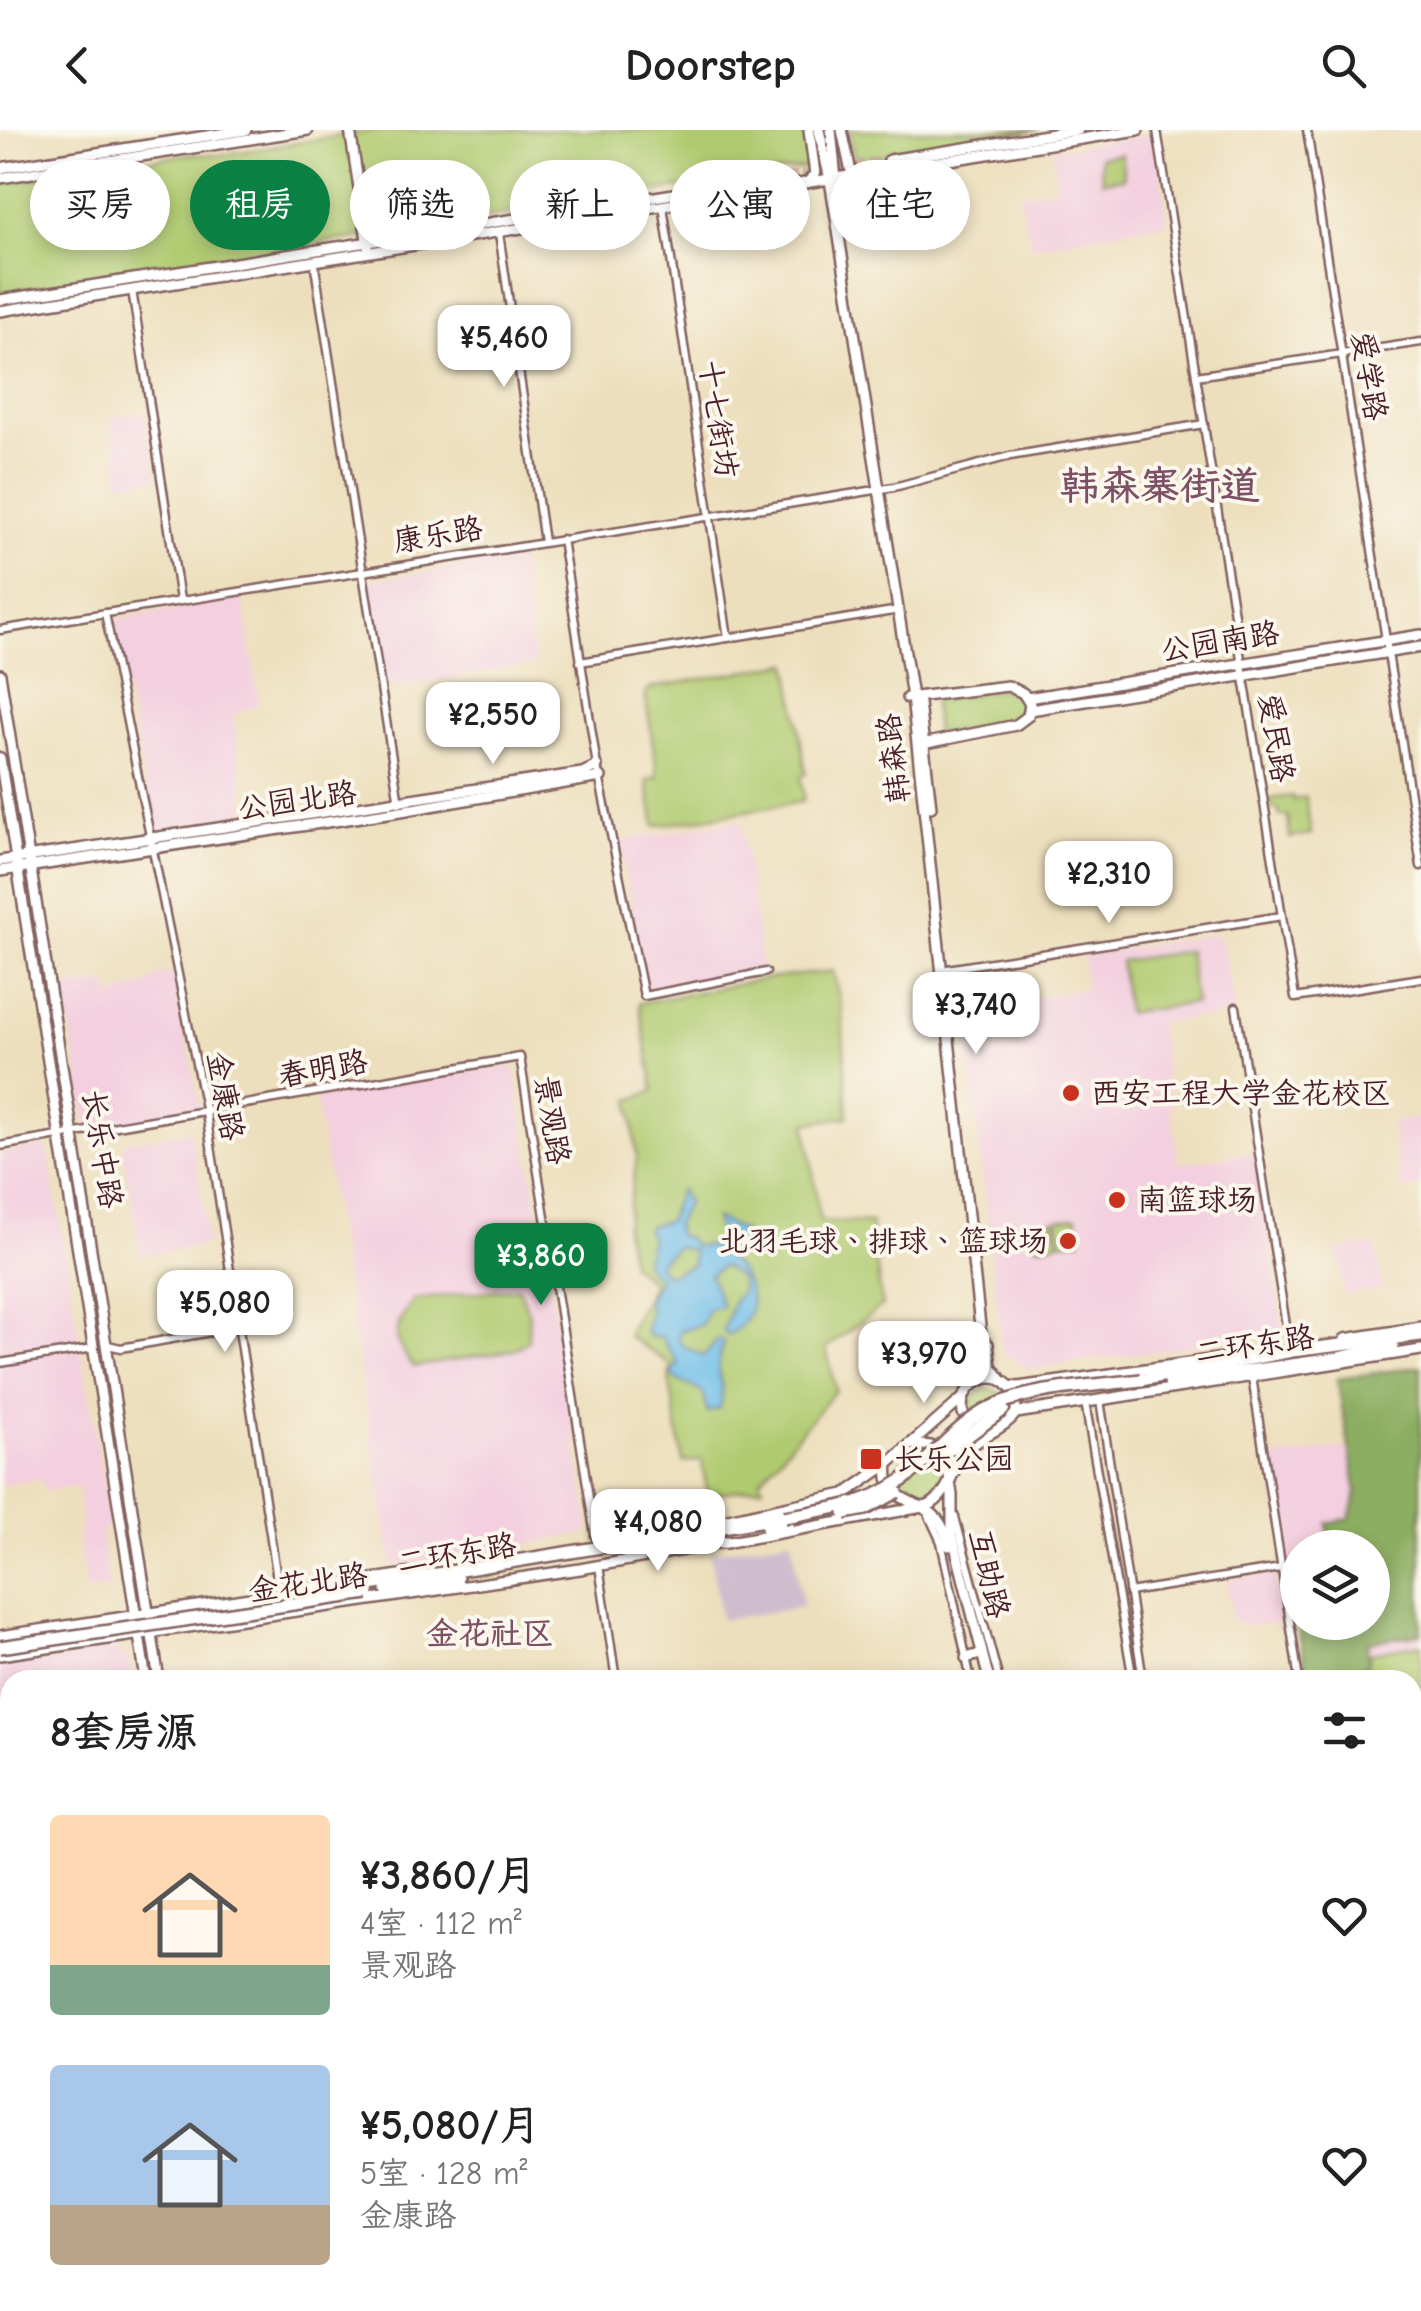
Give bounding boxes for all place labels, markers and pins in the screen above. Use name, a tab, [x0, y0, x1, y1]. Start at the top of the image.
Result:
pin: ¥5,460	[423, 305, 585, 390]
pin: ¥2,550	[412, 682, 574, 767]
pin: ¥2,310	[1028, 841, 1190, 926]
pin: ¥3,740	[895, 972, 1057, 1057]
place label: 西安工程大学金花校区	[1091, 1076, 1391, 1111]
marker: 西安工程大学金花校区	[1060, 1082, 1082, 1104]
place label: 南篮球场	[1137, 1183, 1257, 1218]
marker: 南篮球场	[1106, 1189, 1128, 1211]
pin: ¥3,860	[460, 1223, 622, 1308]
place label: 北羽毛球、排球、篮球场	[718, 1224, 1048, 1259]
marker: 北羽毛球、排球、篮球场	[1057, 1230, 1079, 1252]
pin: ¥5,080	[144, 1270, 306, 1355]
pin: ¥3,970	[843, 1321, 1005, 1406]
place label: 长乐公园	[894, 1442, 1014, 1477]
marker: 长乐公园	[858, 1446, 884, 1472]
pin: ¥4,080	[577, 1489, 739, 1574]

